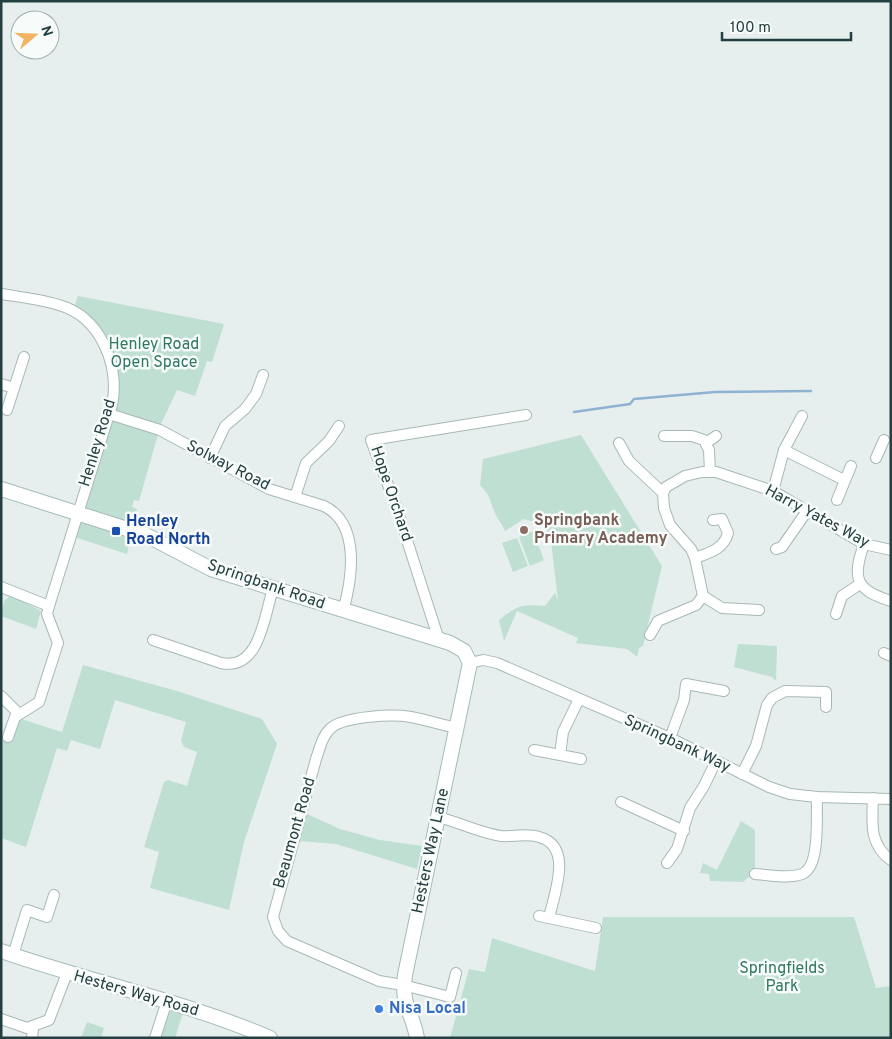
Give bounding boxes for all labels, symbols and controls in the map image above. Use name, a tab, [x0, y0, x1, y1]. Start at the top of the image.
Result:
north arrow	[10, 10, 60, 60]
scale bar	[722, 10, 851, 42]
text: 100 m	[730, 19, 771, 38]
text: N	[36, 24, 56, 39]
park label: Henley Road Open Space	[109, 335, 199, 373]
street label: Henley Road	[75, 397, 121, 489]
street label: Solway Road	[183, 436, 273, 496]
street label: Hope Orchard	[365, 444, 417, 544]
street label: Harry Yates Way	[761, 481, 873, 553]
place label: Springbank Primary Academy	[534, 511, 668, 549]
place label: Henley Road North	[126, 512, 210, 550]
marker: Springbank Primary Academy	[518, 524, 530, 536]
marker: Henley Road North	[110, 525, 122, 537]
street label: Springbank Road	[205, 555, 327, 615]
street label: Springbank Way	[620, 710, 734, 778]
street label: Beaumont Road	[270, 775, 320, 891]
street label: Hesters Way Lane	[408, 786, 454, 916]
park label: Springfields Park	[739, 959, 825, 997]
street label: Hesters Way Road	[71, 967, 201, 1021]
place label: Nisa Local	[389, 999, 466, 1019]
marker: Nisa Local	[373, 1003, 385, 1015]

